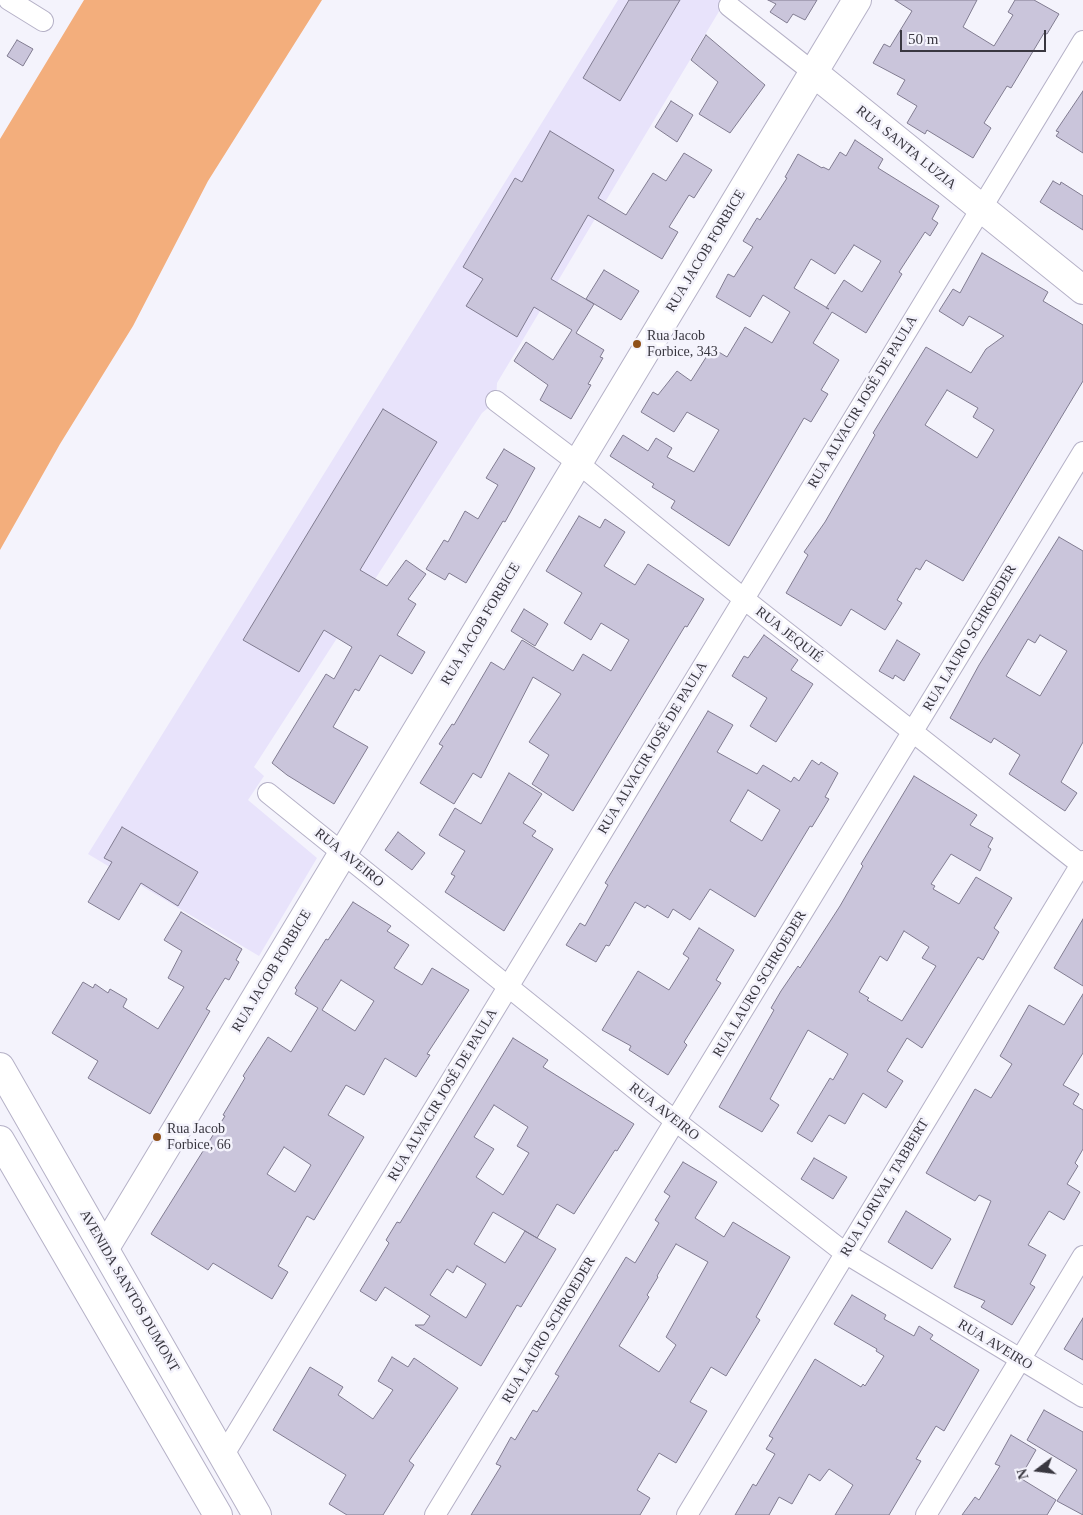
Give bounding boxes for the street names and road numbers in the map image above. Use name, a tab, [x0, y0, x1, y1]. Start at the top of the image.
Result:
street label: RUA SANTA LUZIA	[852, 102, 960, 194]
street label: RUA JACOB FORBICE	[663, 187, 749, 315]
street label: RUA ALVACIR JOSÉ DE PAULA	[805, 313, 921, 491]
street label: RUA JACOB FORBICE	[438, 560, 524, 688]
street label: RUA LAURO SCHROEDER	[920, 562, 1020, 714]
street label: RUA JEQUIÉ	[752, 604, 826, 666]
street label: RUA ALVACIR JOSÉ DE PAULA	[595, 659, 711, 837]
street label: RUA AVEIRO	[311, 825, 387, 891]
street label: RUA JACOB FORBICE	[229, 907, 315, 1035]
street label: RUA LAURO SCHROEDER	[710, 908, 810, 1060]
street label: RUA ALVACIR JOSÉ DE PAULA	[385, 1006, 501, 1184]
street label: RUA AVEIRO	[626, 1079, 702, 1145]
street label: RUA LORIVAL TABBERT	[837, 1116, 933, 1260]
street label: AVENIDA SANTOS DUMONT	[76, 1207, 182, 1375]
street label: RUA LAURO SCHROEDER	[499, 1254, 599, 1406]
street label: RUA AVEIRO	[955, 1316, 1035, 1374]

